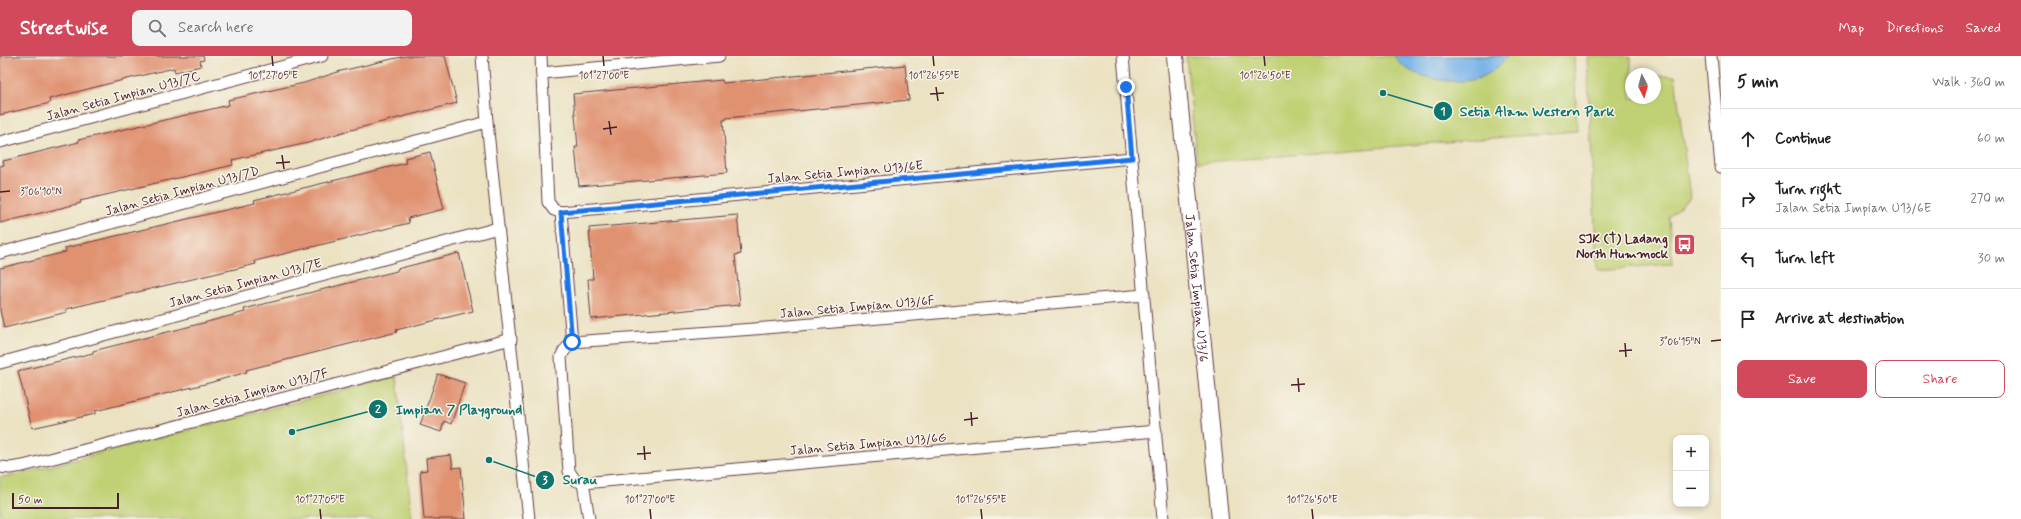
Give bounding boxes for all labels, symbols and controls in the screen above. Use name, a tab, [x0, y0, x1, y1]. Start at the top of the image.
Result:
search box	[132, 10, 412, 46]
text: Streetwise	[20, 16, 108, 41]
icon: search	[146, 17, 168, 39]
text: Search here	[178, 18, 254, 38]
text: Map	[1838, 19, 1864, 37]
text: Directions	[1886, 19, 1944, 37]
text: Saved	[1966, 19, 2001, 37]
street label: Jalan Setia Impian U13/7C	[44, 68, 202, 125]
north arrow	[1625, 68, 1661, 104]
text: 101°27'05"E	[248, 69, 298, 83]
text: 101°27'00"E	[579, 69, 629, 83]
text: 101°26'55"E	[909, 69, 960, 83]
text: 101°26'50"E	[1239, 69, 1291, 83]
text: 5 min	[1737, 71, 1779, 93]
text: Walk · 360 m	[1932, 74, 2005, 91]
route end	[1117, 78, 1135, 96]
callout: Setia Alam Western Park	[1433, 98, 1621, 124]
text: Setia Alam Western Park	[1460, 103, 1614, 121]
text: 1	[1440, 104, 1446, 120]
icon: ahead	[1737, 128, 1759, 150]
text: Continue	[1775, 129, 1831, 149]
text: 60 m	[1977, 130, 2005, 147]
street label: Jalan Setia Impian U13/6E	[767, 157, 924, 188]
street label: Jalan Setia Impian U13/7D	[103, 163, 261, 220]
text: Turn right	[1775, 180, 1842, 200]
text: 3°06'10"N	[20, 185, 62, 199]
icon: right	[1737, 188, 1759, 210]
text: 270 m	[1970, 190, 2005, 207]
text: Jalan Setia Impian U13/6E	[1775, 200, 1931, 217]
street label: Jalan Setia Impian U13/6	[1180, 213, 1212, 363]
place label: SJK (T) Ladang North Hummock	[1576, 231, 1669, 263]
bus stop icon: SJK (T) Ladang North Hummock	[1671, 232, 1697, 258]
icon: left	[1737, 248, 1759, 270]
text: Turn left	[1775, 249, 1835, 269]
text: 30 m	[1978, 250, 2005, 267]
street label: Jalan Setia Impian U13/7E	[167, 255, 324, 312]
street label: Jalan Setia Impian U13/6F	[779, 292, 935, 323]
icon: arrive	[1737, 308, 1759, 330]
text: Arrive at destination	[1775, 309, 1904, 329]
route start	[563, 333, 581, 351]
text: 3°06'15"N	[1659, 335, 1701, 349]
button: Save	[1737, 360, 1867, 398]
button: Share	[1875, 360, 2005, 398]
street label: Jalan Setia Impian U13/7F	[174, 365, 330, 422]
callout: Impian 7 Playground	[368, 396, 530, 422]
text: Impian 7 Playground	[396, 401, 522, 420]
text: 2	[375, 402, 381, 418]
street label: Jalan Setia Impian U13/6G	[789, 429, 948, 460]
map controls	[1673, 435, 1709, 507]
button: +	[1673, 435, 1709, 471]
callout: Surau	[535, 467, 605, 493]
text: Surau	[563, 471, 598, 489]
button: −	[1673, 471, 1709, 507]
text: 3	[542, 473, 548, 489]
scale bar	[12, 491, 119, 510]
text: 50 m	[18, 493, 43, 507]
text: 101°27'05"E	[295, 493, 345, 507]
text: 101°27'00"E	[625, 493, 675, 507]
text: 101°26'55"E	[956, 493, 1007, 507]
text: 101°26'50"E	[1286, 493, 1338, 507]

